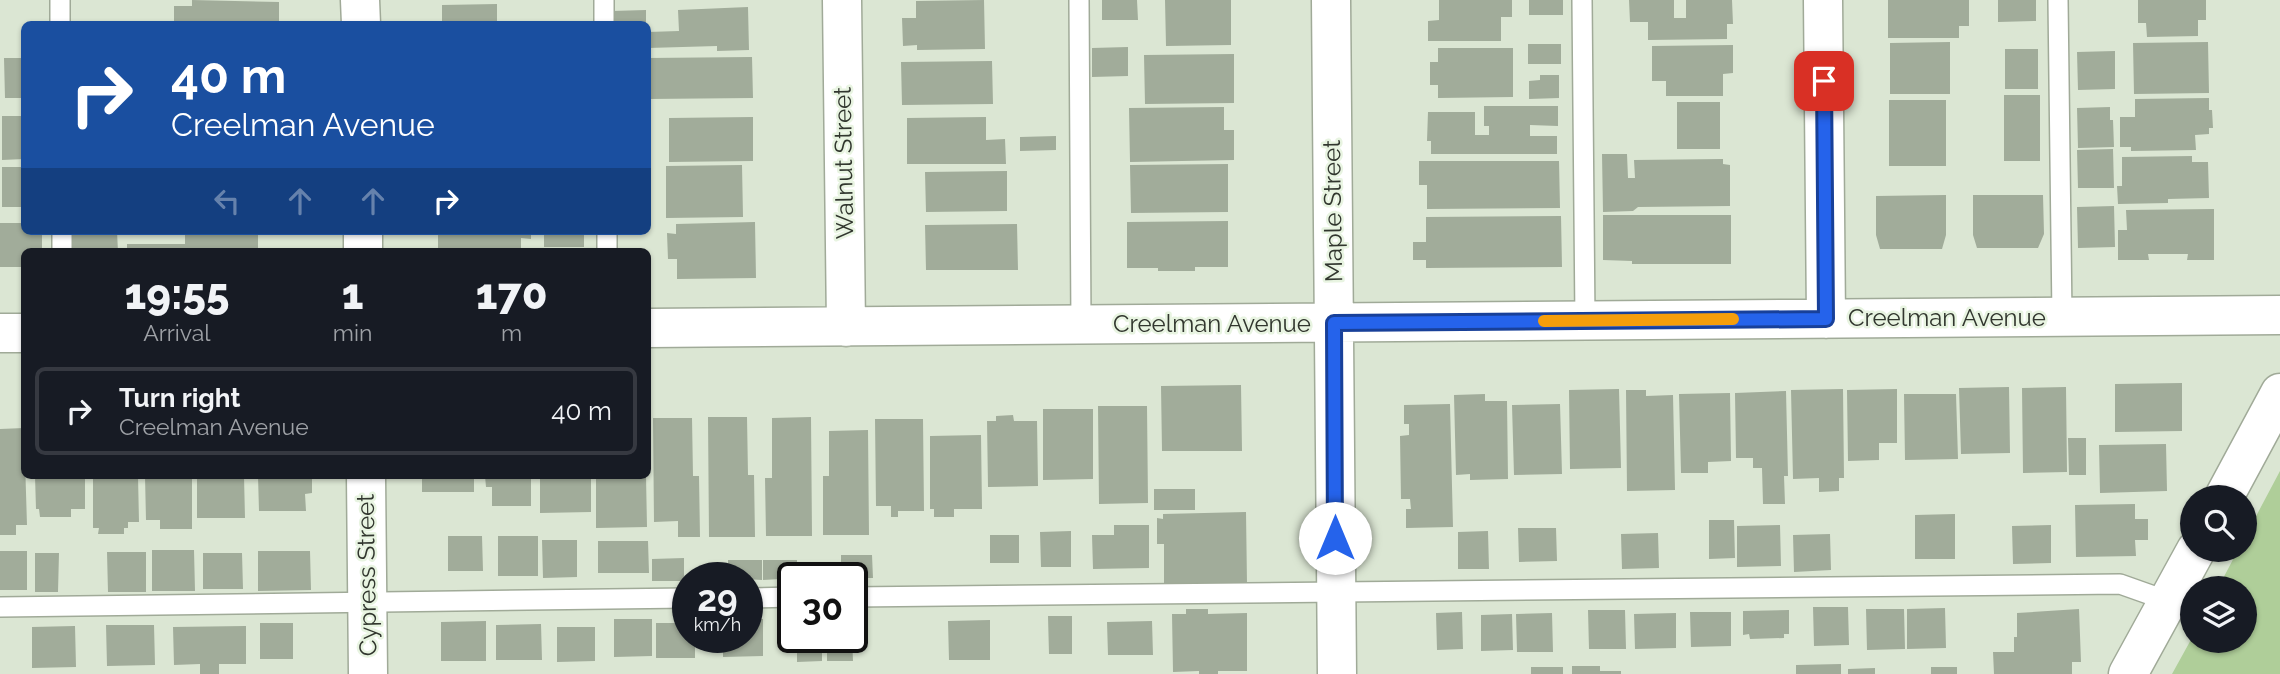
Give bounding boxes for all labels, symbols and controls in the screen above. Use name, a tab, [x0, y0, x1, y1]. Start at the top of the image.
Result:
text: 40 m	[171, 47, 286, 104]
icon: right	[56, 49, 147, 140]
pin	[1794, 51, 1854, 111]
icon: arrive	[1805, 62, 1843, 100]
street label: Walnut Street	[828, 87, 859, 239]
text: Creelman Avenue	[171, 106, 435, 143]
street label: Maple Street	[1317, 140, 1348, 282]
icon: left	[208, 182, 246, 220]
icon: ahead	[281, 182, 319, 220]
icon: ahead	[354, 182, 392, 220]
icon: right	[427, 182, 465, 220]
text: 19:55	[124, 270, 229, 319]
text: 1	[342, 270, 363, 319]
text: 170	[476, 270, 548, 319]
street label: Creelman Avenue	[1848, 303, 2046, 332]
street label: Creelman Avenue	[1113, 309, 1311, 338]
text: Arrival	[143, 319, 211, 346]
text: min	[333, 319, 372, 346]
text: m	[501, 319, 522, 346]
text: Turn right	[119, 383, 240, 413]
icon: right	[60, 392, 98, 430]
text: 40 m	[551, 396, 612, 426]
text: Creelman Avenue	[119, 413, 309, 440]
map controls	[2180, 485, 2257, 653]
button: search	[2180, 485, 2257, 562]
street label: Cypress Street	[351, 494, 382, 656]
position arrow	[1298, 501, 1372, 575]
speed limit sign: 30	[777, 562, 868, 653]
button: layers	[2180, 576, 2257, 653]
text: 29	[697, 578, 738, 619]
text: km/h	[694, 614, 741, 635]

